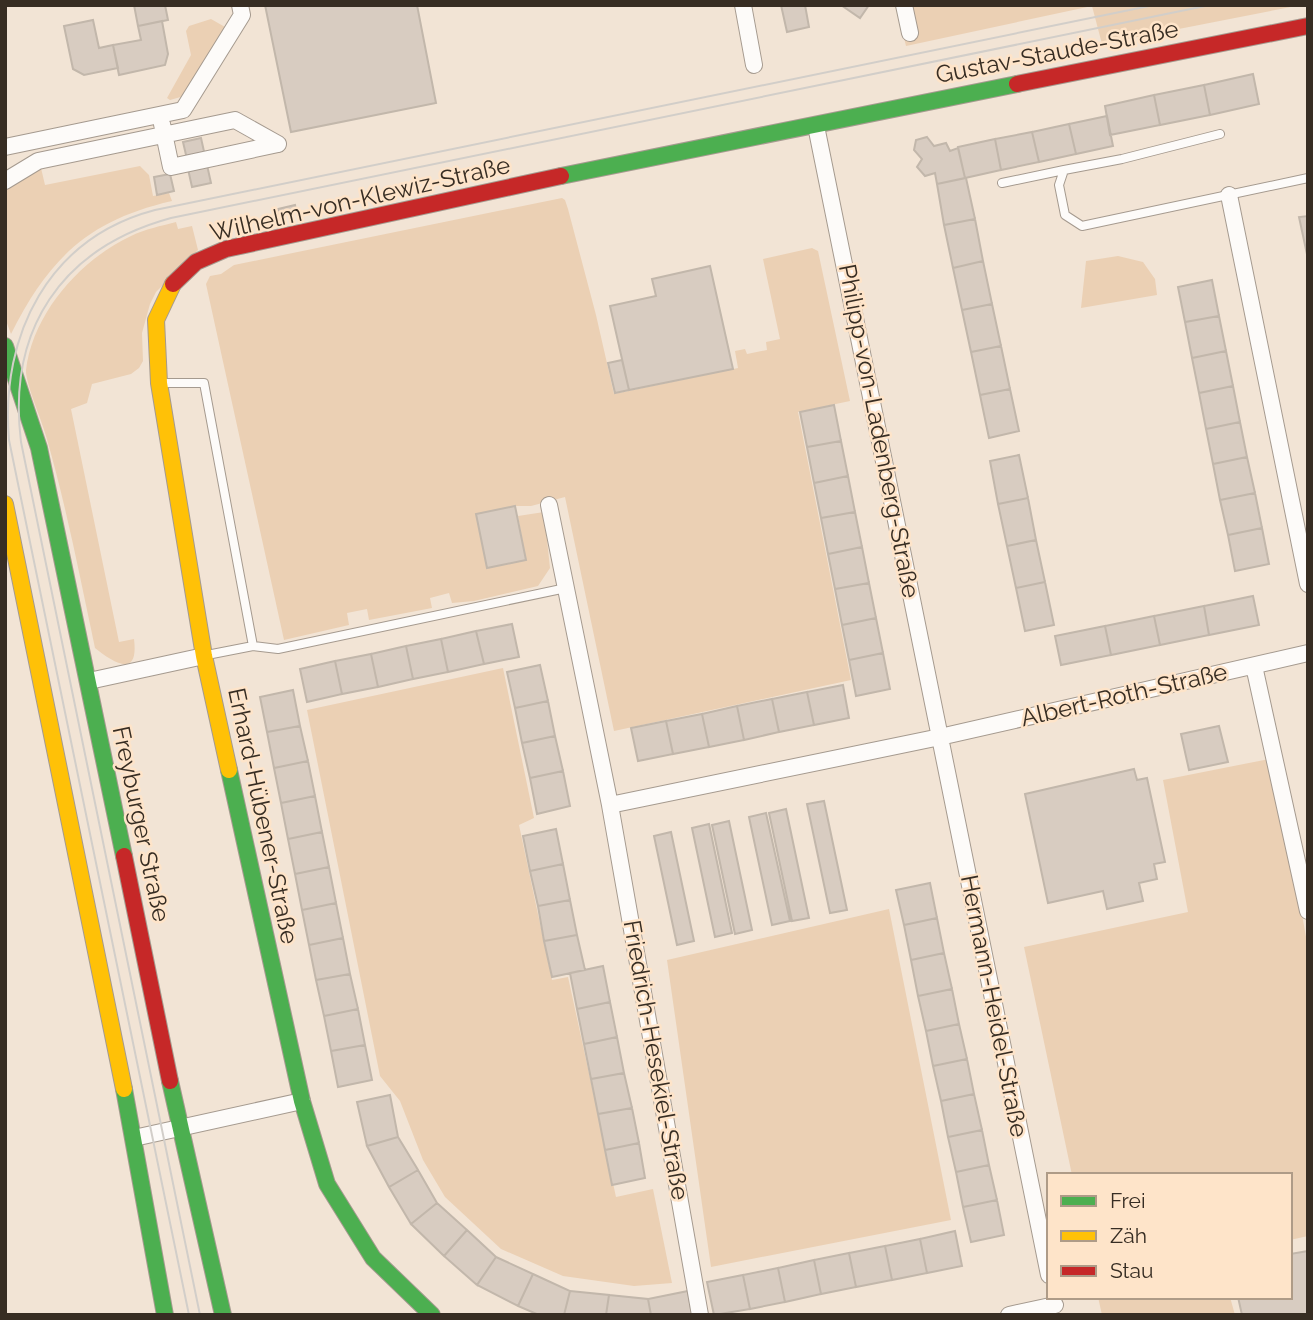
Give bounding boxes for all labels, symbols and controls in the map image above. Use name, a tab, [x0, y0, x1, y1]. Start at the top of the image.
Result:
street label: Gustav-Staude-Straße	[933, 14, 1181, 89]
street label: Wilhelm-von-Klewiz-Straße	[207, 150, 513, 247]
street label: Philipp-von-Ladenberg-Straße	[833, 262, 926, 600]
street label: Albert-Roth-Straße	[1018, 657, 1230, 732]
street label: Erhard-Hübener-Straße	[222, 685, 305, 947]
street label: Freyburger Straße	[107, 723, 176, 924]
street label: Hermann-Heidel-Straße	[955, 872, 1034, 1139]
street label: Friedrich-Hesekiel-Straße	[618, 918, 695, 1202]
legend	[1047, 1173, 1292, 1299]
text: Frei	[1110, 1188, 1146, 1213]
text: Zäh	[1110, 1223, 1147, 1248]
text: Stau	[1110, 1258, 1154, 1283]

